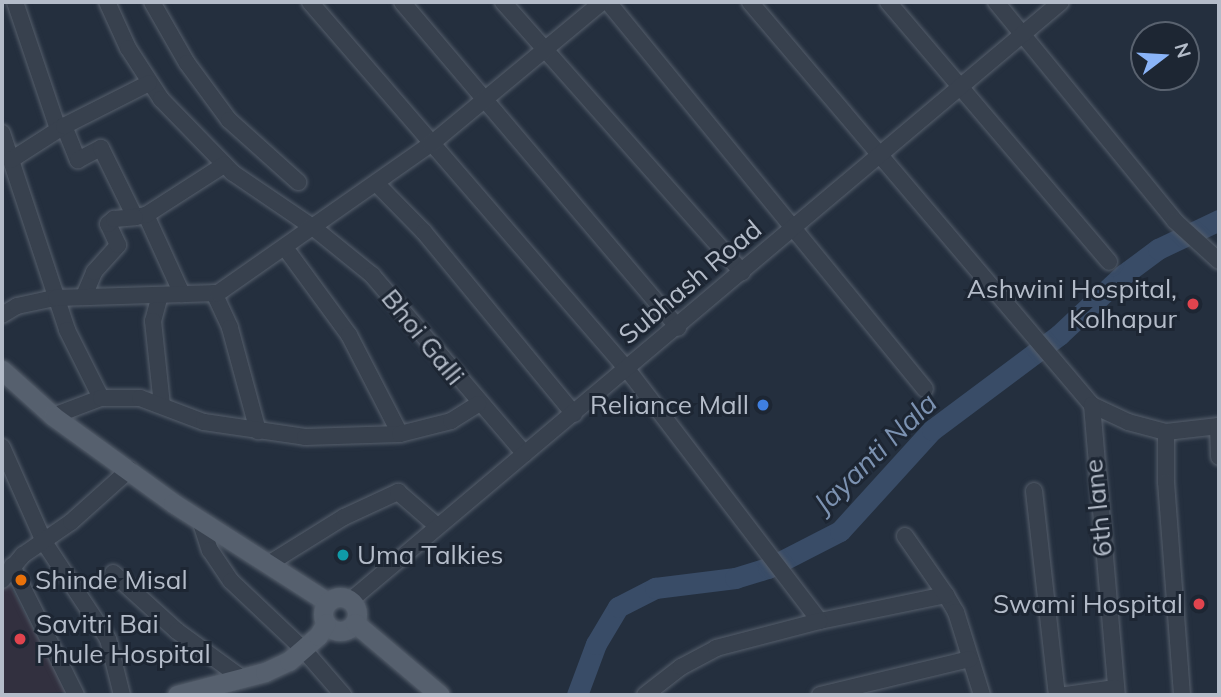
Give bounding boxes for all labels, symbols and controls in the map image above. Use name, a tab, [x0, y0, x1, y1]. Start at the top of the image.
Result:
north arrow	[1130, 21, 1200, 91]
text: N	[1170, 40, 1197, 61]
street label: Subhash Road	[612, 213, 768, 351]
place label: Ashwini Hospital, Kolhapur	[967, 273, 1177, 334]
street label: Bhoi Galli	[375, 283, 471, 391]
marker: Ashwini Hospital, Kolhapur	[1183, 294, 1203, 314]
water label: Jayanti Nala	[806, 386, 944, 520]
place label: Reliance Mall	[590, 389, 749, 421]
marker: Reliance Mall	[755, 397, 771, 413]
street label: 6th lane	[1077, 458, 1119, 558]
place label: Uma Talkies	[357, 539, 503, 571]
marker: Uma Talkies	[335, 547, 351, 563]
place label: Shinde Misal	[35, 564, 188, 596]
marker: Shinde Misal	[13, 572, 29, 588]
place label: Swami Hospital	[993, 588, 1183, 620]
marker: Swami Hospital	[1189, 594, 1209, 614]
place label: Savitri Bai Phule Hospital	[36, 608, 211, 670]
marker: Savitri Bai Phule Hospital	[10, 629, 30, 649]

